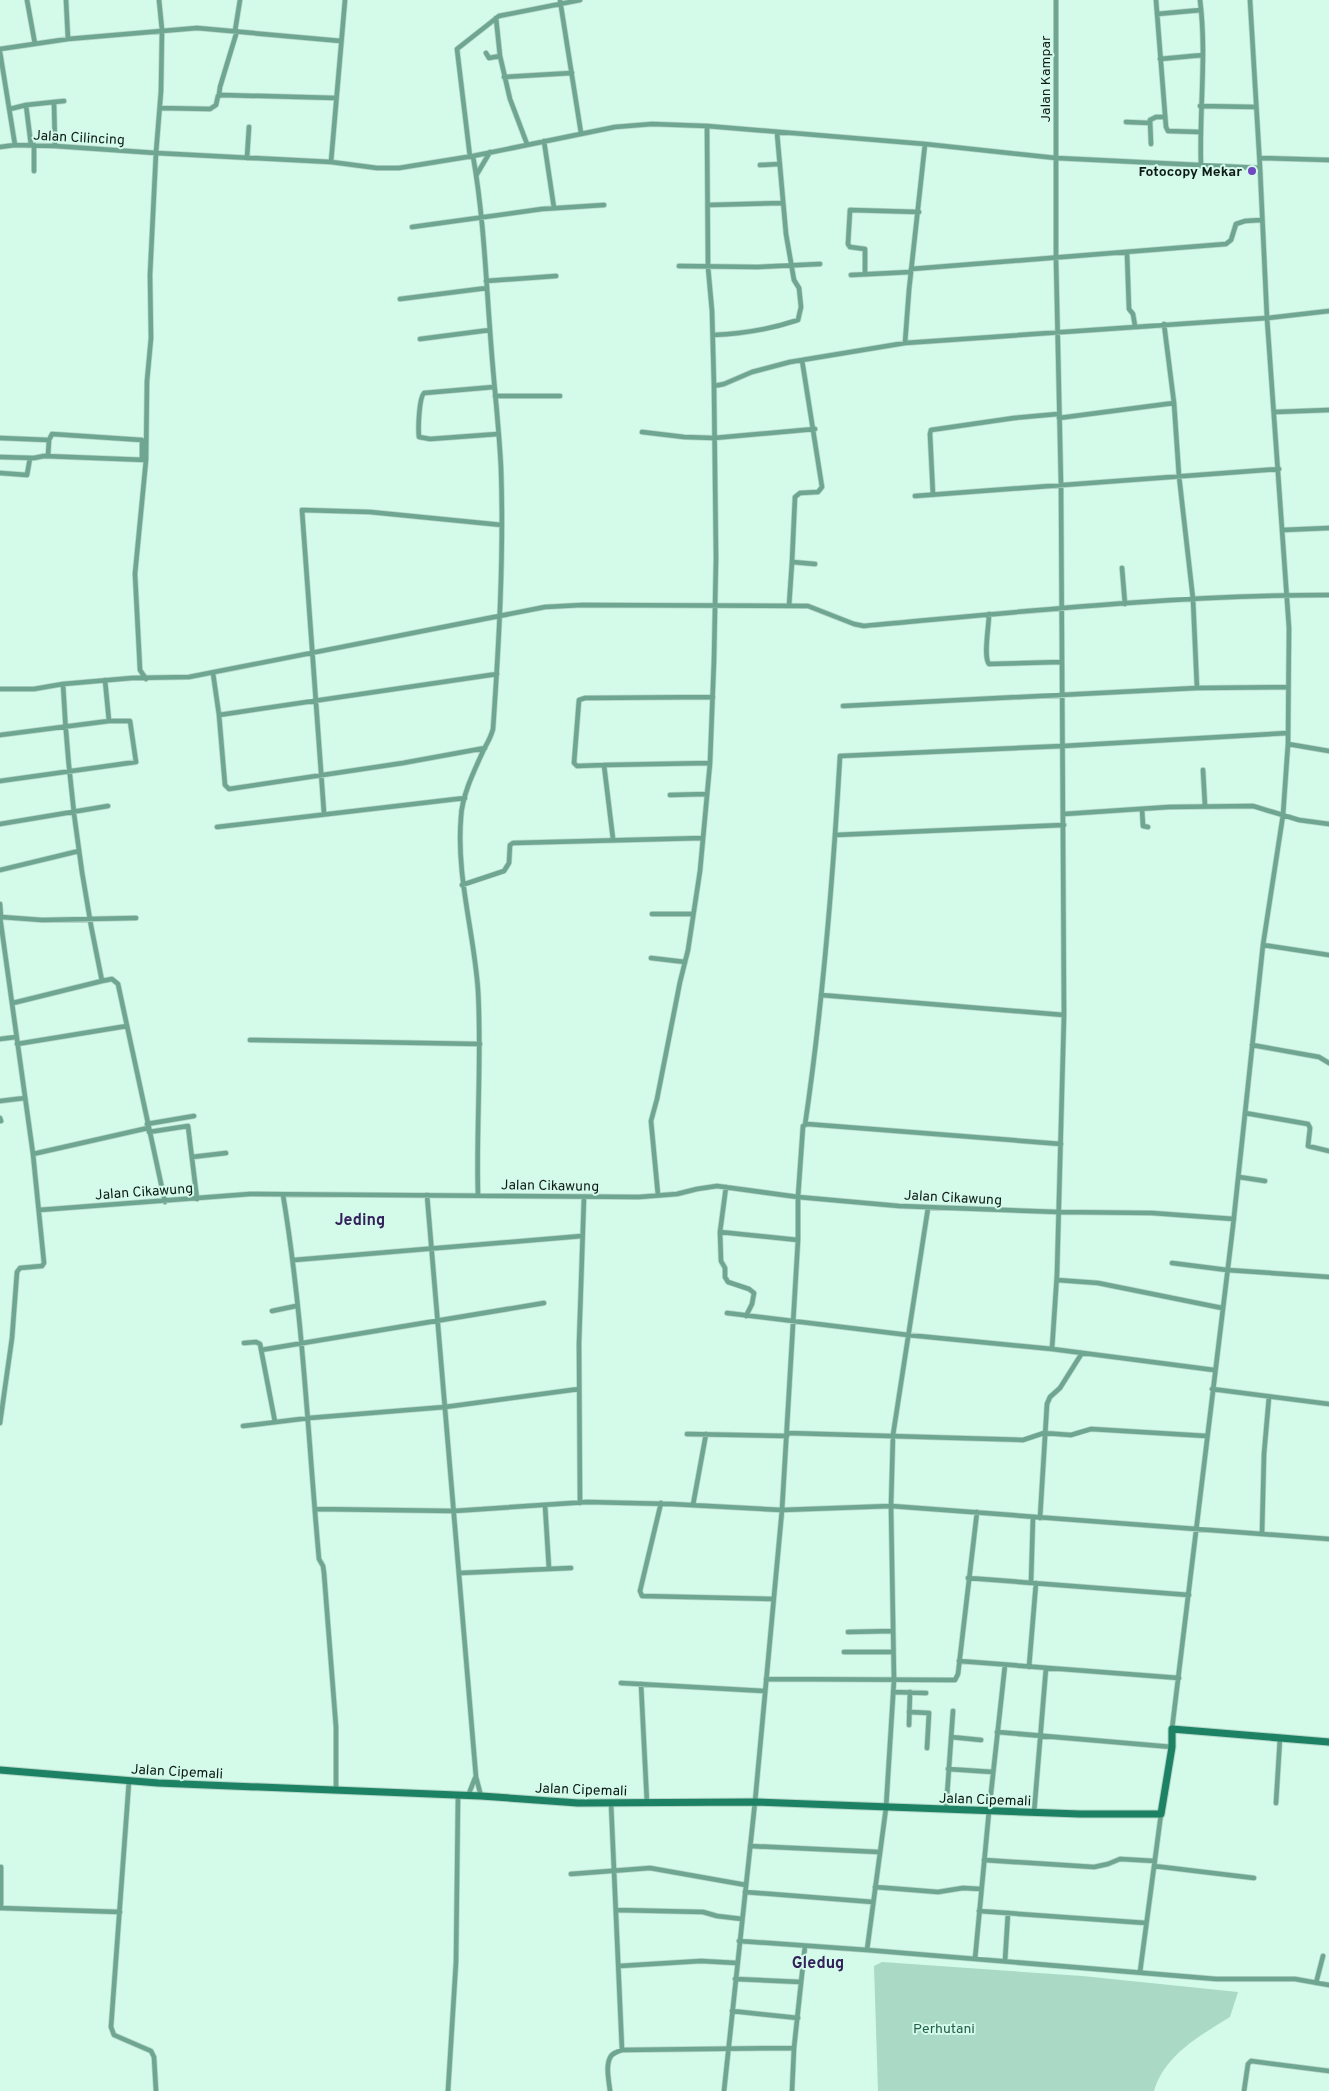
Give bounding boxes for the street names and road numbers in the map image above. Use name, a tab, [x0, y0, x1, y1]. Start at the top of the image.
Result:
street label: Jalan Kampar	[1038, 35, 1055, 123]
street label: Jalan Cilincing	[33, 128, 125, 149]
street label: Jalan Cikawung	[501, 1177, 599, 1196]
street label: Jalan Cikawung	[94, 1181, 194, 1204]
street label: Jalan Cikawung	[903, 1187, 1002, 1210]
street label: Jalan Cipemali	[130, 1762, 223, 1783]
street label: Jalan Cipemali	[535, 1780, 627, 1801]
street label: Jalan Cipemali	[939, 1790, 1031, 1811]

